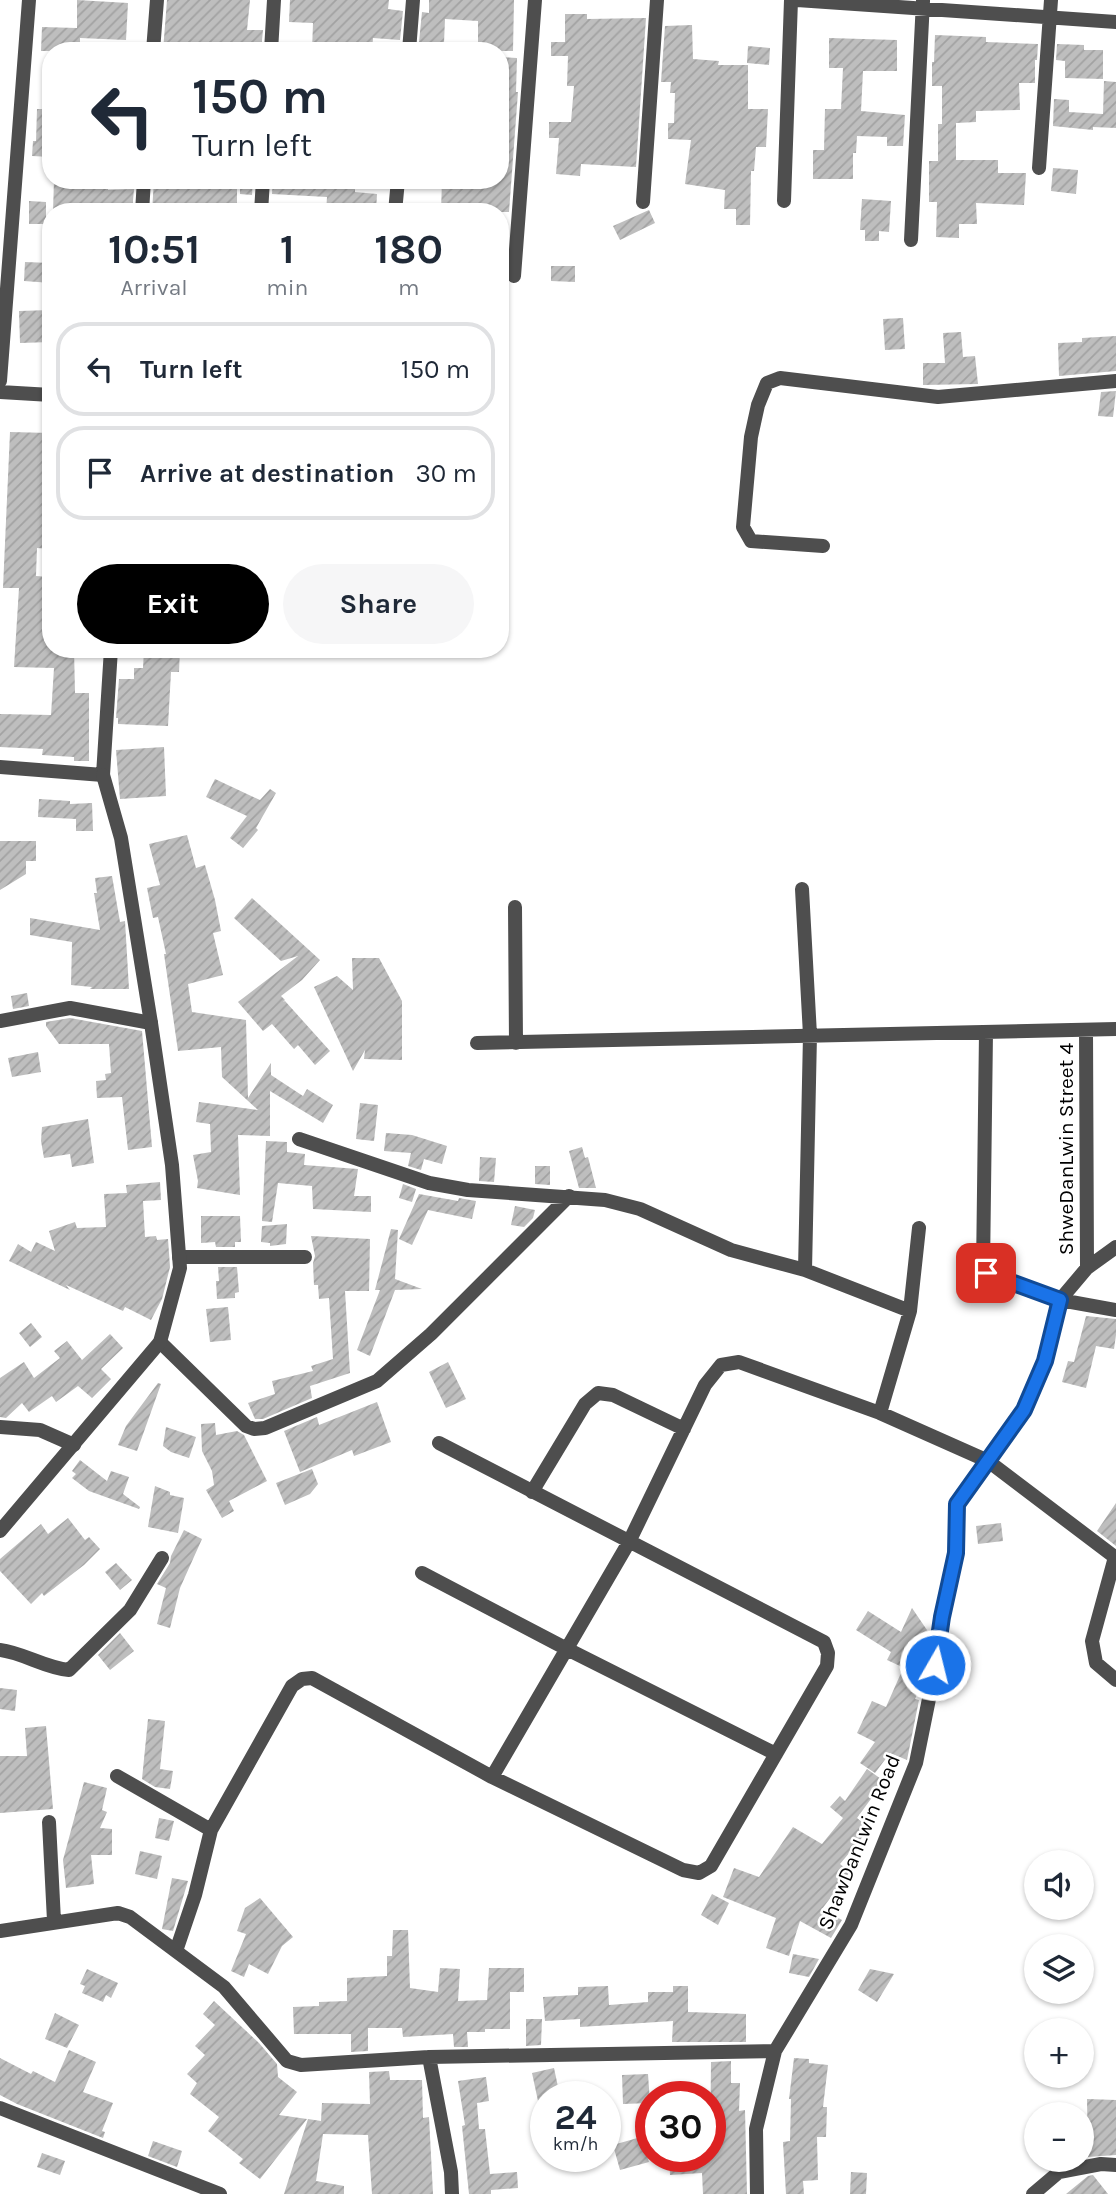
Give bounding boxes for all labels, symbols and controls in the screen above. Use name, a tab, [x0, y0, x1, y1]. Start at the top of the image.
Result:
text: 150 m	[192, 68, 328, 125]
icon: left	[77, 70, 168, 161]
text: Turn left	[192, 127, 312, 164]
text: 10:51	[108, 224, 200, 274]
text: 1	[280, 224, 295, 274]
text: 180	[374, 224, 443, 274]
text: Arrival	[120, 274, 188, 301]
text: min	[266, 274, 308, 301]
text: m	[398, 274, 419, 301]
icon: left	[81, 350, 119, 388]
text: Turn left	[140, 354, 242, 385]
text: 150 m	[401, 354, 470, 385]
icon: arrive	[81, 454, 119, 492]
text: Arrive at destination	[140, 458, 394, 489]
text: 30 m	[415, 458, 477, 489]
button: Exit	[77, 564, 269, 644]
button: Share	[283, 564, 474, 644]
street label: ShweDanLwin Street 4	[1054, 1043, 1078, 1255]
pin	[956, 1243, 1016, 1303]
icon: arrive	[967, 1254, 1005, 1292]
position arrow	[898, 1628, 972, 1702]
street label: ShawDanLwin Road	[813, 1751, 905, 1933]
map controls	[1024, 1850, 1094, 2172]
button: sound	[1024, 1850, 1094, 1920]
button: layers	[1024, 1934, 1094, 2004]
button: +	[1024, 2018, 1094, 2088]
speed limit sign: 30	[635, 2081, 726, 2172]
text: 24	[555, 2097, 597, 2138]
button: −	[1024, 2102, 1094, 2172]
text: km/h	[553, 2133, 598, 2155]

